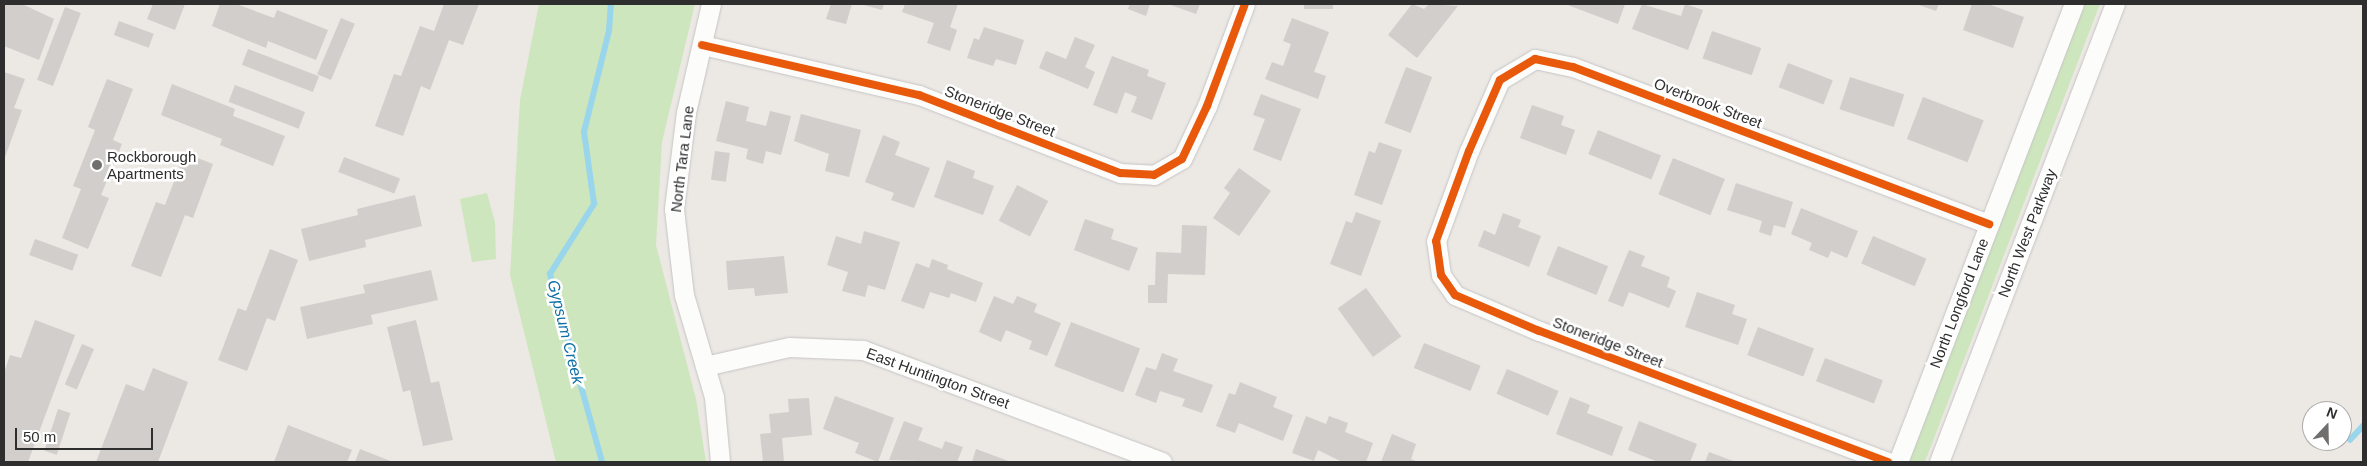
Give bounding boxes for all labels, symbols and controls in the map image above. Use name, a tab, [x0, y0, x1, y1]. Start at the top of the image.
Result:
street label: Overbrook Street	[1651, 74, 1765, 132]
street label: Stoneridge Street	[942, 82, 1058, 140]
street label: North Tara Lane	[667, 105, 697, 213]
place label: Rockborough Apartments	[107, 147, 196, 182]
marker: Rockborough Apartments	[91, 159, 103, 171]
street label: North West Parkway	[1994, 166, 2060, 300]
street label: North Longford Lane	[1926, 236, 1992, 370]
water label: Gypsum Creek	[543, 278, 587, 386]
street label: Stoneridge Street	[1550, 313, 1666, 371]
street label: East Huntington Street	[864, 344, 1012, 412]
north arrow	[2302, 401, 2352, 451]
text: N	[2324, 404, 2340, 422]
scale bar	[18, 418, 155, 450]
text: 50 m	[23, 428, 56, 445]

